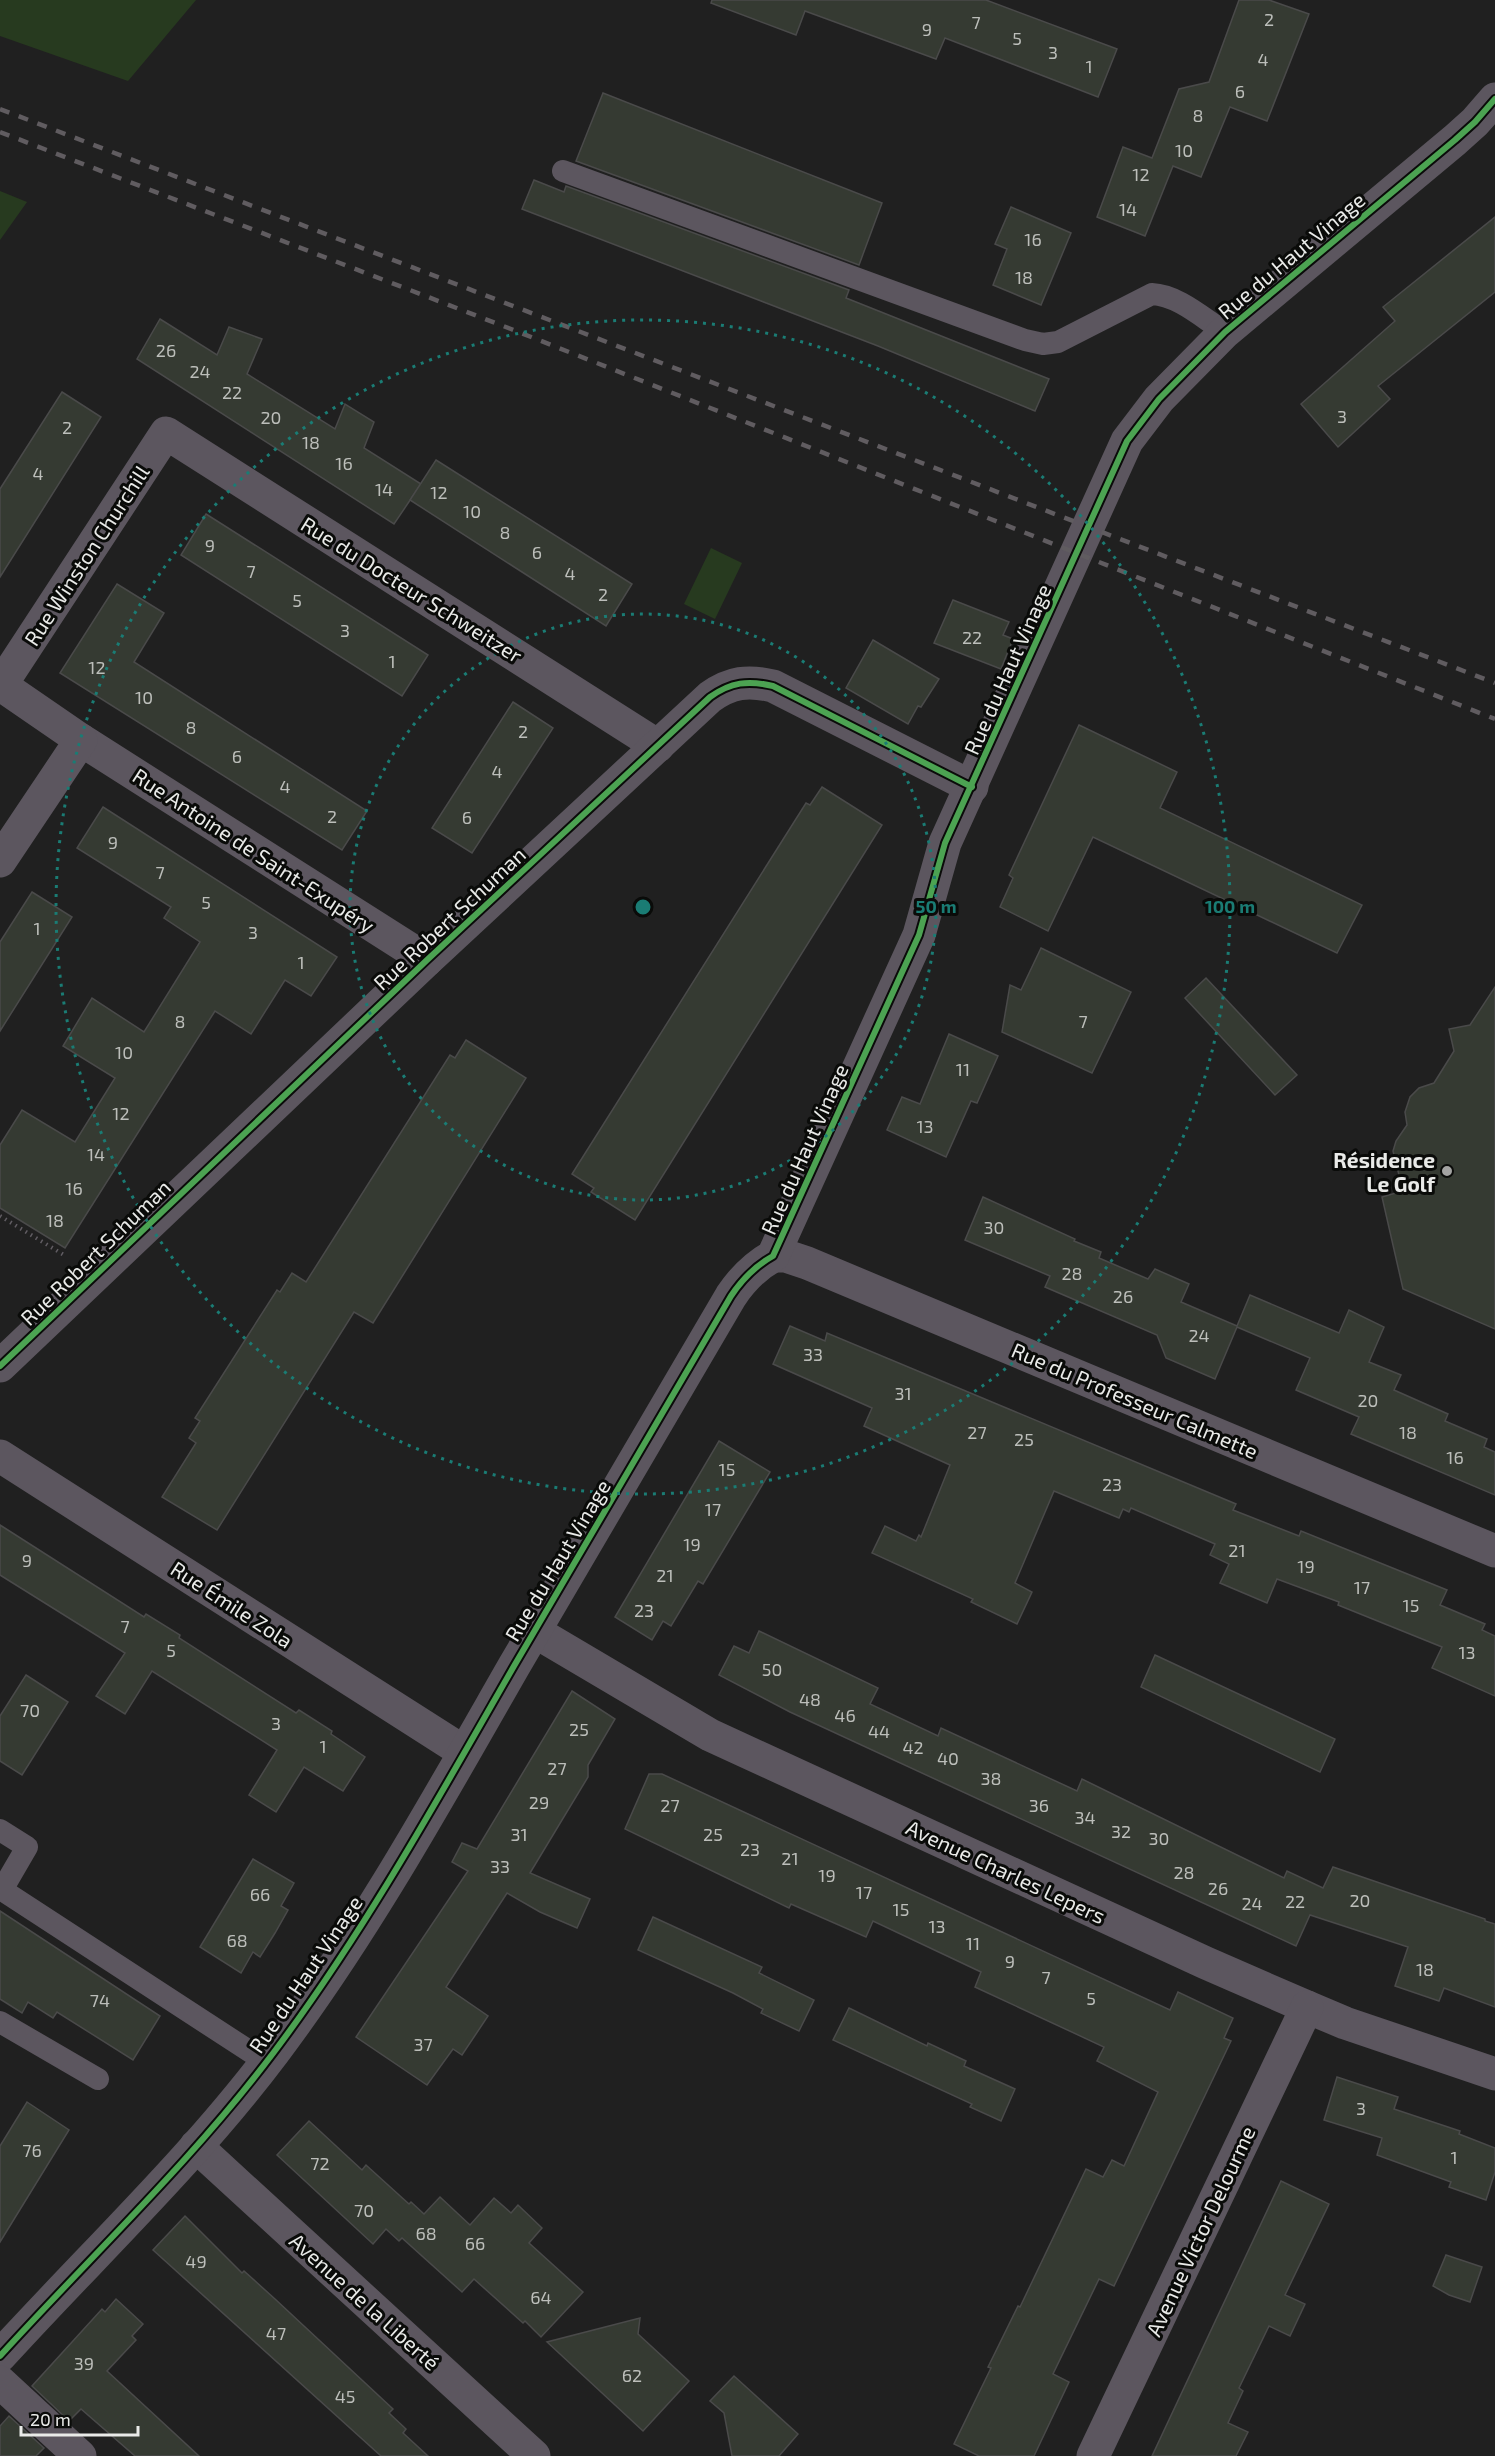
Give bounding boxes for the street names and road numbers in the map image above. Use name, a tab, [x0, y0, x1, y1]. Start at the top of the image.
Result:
street label: Rue du Haut Vinage	[1213, 186, 1369, 324]
street label: Rue Winston Churchill	[18, 460, 154, 650]
street label: Rue du Docteur Schweitzer	[297, 511, 528, 668]
street label: Rue du Haut Vinage	[958, 580, 1056, 758]
street label: Rue Antoine de Saint-Exupéry	[129, 762, 379, 938]
street label: Rue Robert Schuman	[368, 841, 530, 995]
street label: Rue du Haut Vinage	[755, 1060, 853, 1238]
street label: Rue Robert Schuman	[15, 1174, 175, 1330]
street label: Rue du Professeur Calmette	[1008, 1337, 1262, 1463]
street label: Rue du Haut Vinage	[499, 1475, 615, 1645]
street label: Rue Émile Zola	[166, 1555, 298, 1653]
street label: Avenue Charles Lepers	[903, 1814, 1109, 1928]
street label: Rue du Haut Vinage	[243, 1891, 367, 2057]
street label: Avenue Victor Delourme	[1140, 2122, 1260, 2340]
street label: Avenue de la Liberté	[285, 2227, 445, 2375]

